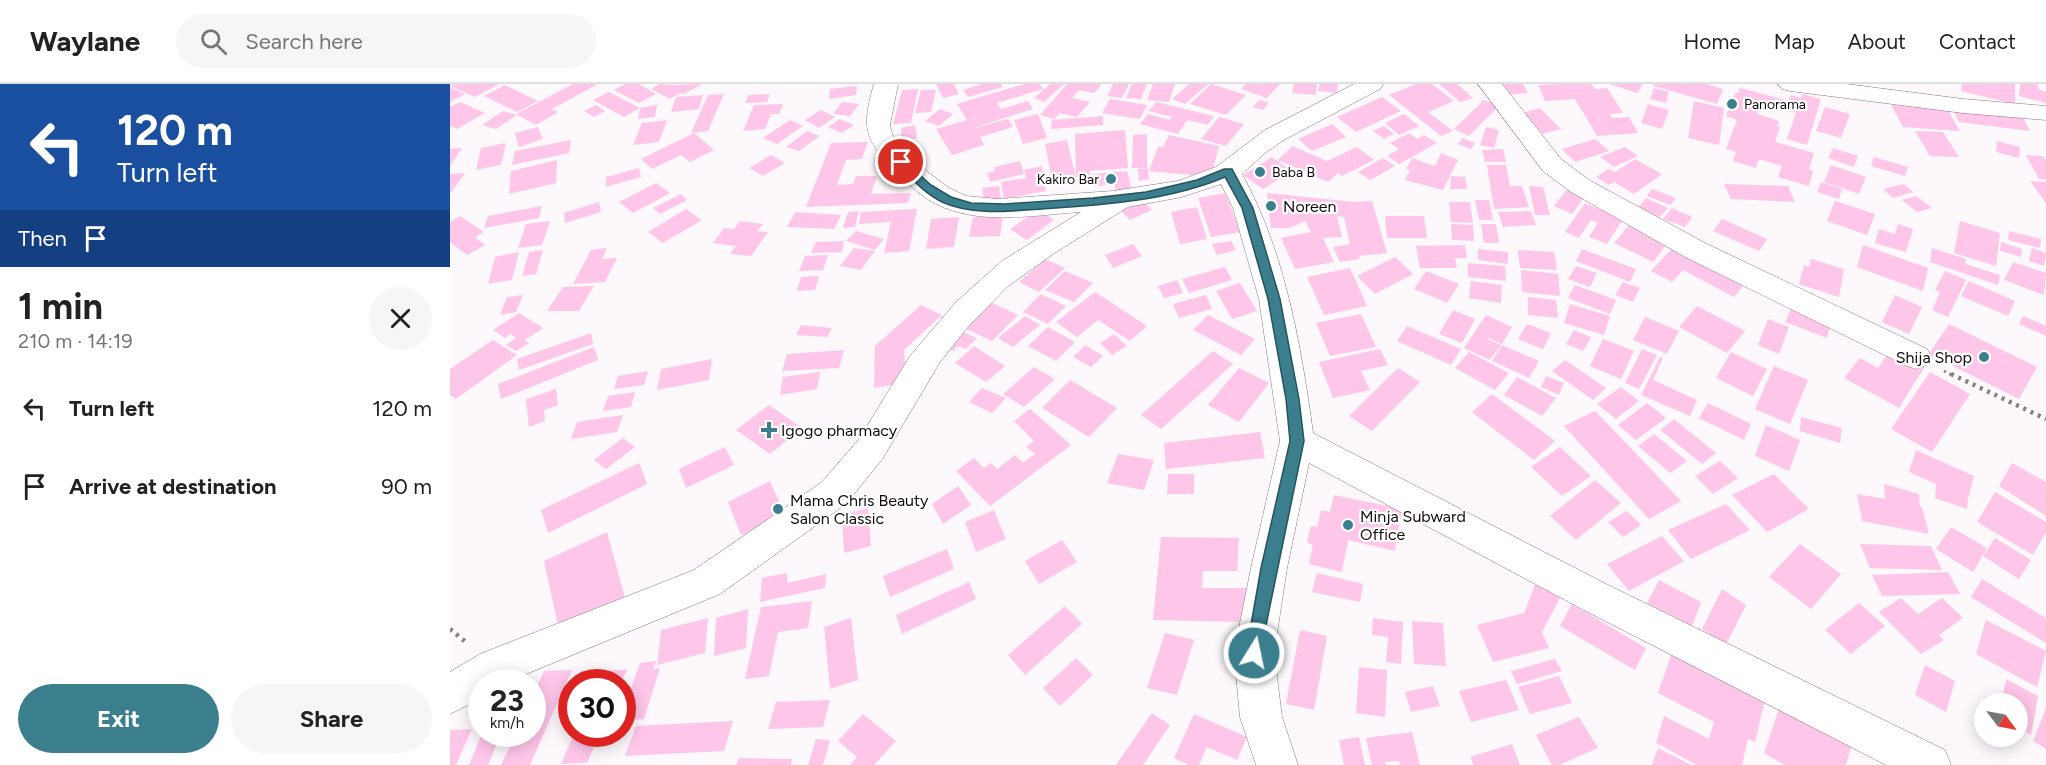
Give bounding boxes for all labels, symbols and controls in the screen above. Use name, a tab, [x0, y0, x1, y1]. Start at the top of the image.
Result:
search box	[176, 14, 596, 68]
text: Waylane	[30, 24, 140, 58]
icon: search	[197, 25, 230, 58]
text: Search here	[245, 28, 363, 55]
text: Home	[1684, 29, 1741, 54]
text: Map	[1774, 29, 1815, 54]
text: About	[1848, 29, 1906, 54]
text: Contact	[1939, 29, 2016, 54]
place label: Panorama	[1744, 96, 1806, 113]
marker: Panorama	[1725, 97, 1739, 111]
text: 120 m	[117, 105, 233, 156]
icon: left	[18, 108, 96, 186]
pin	[875, 136, 926, 187]
icon: arrive	[884, 145, 917, 178]
text: Turn left	[117, 156, 217, 189]
place label: Baba B	[1272, 164, 1315, 181]
marker: Baba B	[1253, 165, 1267, 179]
place label: Kakiro Bar	[1037, 171, 1099, 188]
marker: Kakiro Bar	[1104, 172, 1118, 186]
place label: Noreen	[1283, 197, 1337, 216]
marker: Noreen	[1264, 199, 1278, 213]
icon: arrive	[79, 222, 112, 255]
text: Then	[18, 225, 67, 252]
text: 1 min	[18, 285, 103, 328]
button: close	[369, 287, 432, 350]
text: 210 m · 14:19	[18, 329, 133, 353]
place label: Shija Shop	[1896, 348, 1972, 367]
marker: Shija Shop	[1977, 350, 1991, 364]
icon: left	[18, 392, 51, 425]
text: Turn left	[69, 395, 155, 422]
text: 120 m	[372, 395, 432, 422]
place label: Igogo pharmacy	[781, 421, 898, 440]
marker: Igogo pharmacy	[762, 423, 776, 437]
icon: arrive	[18, 470, 51, 503]
text: Arrive at destination	[69, 473, 277, 500]
text: 90 m	[381, 473, 432, 500]
place label: Mama Chris Beauty Salon Classic	[790, 491, 929, 528]
marker: Mama Chris Beauty Salon Classic	[771, 502, 785, 516]
place label: Minja Subward Office	[1360, 507, 1466, 544]
marker: Minja Subward Office	[1341, 518, 1355, 532]
position arrow	[1222, 621, 1286, 685]
speed limit sign: 30	[558, 669, 636, 747]
text: 23	[490, 682, 524, 719]
button: Exit	[18, 684, 219, 753]
button: Share	[231, 684, 432, 753]
north arrow	[1974, 693, 2028, 747]
map controls	[1974, 693, 2028, 747]
text: km/h	[490, 714, 524, 732]

